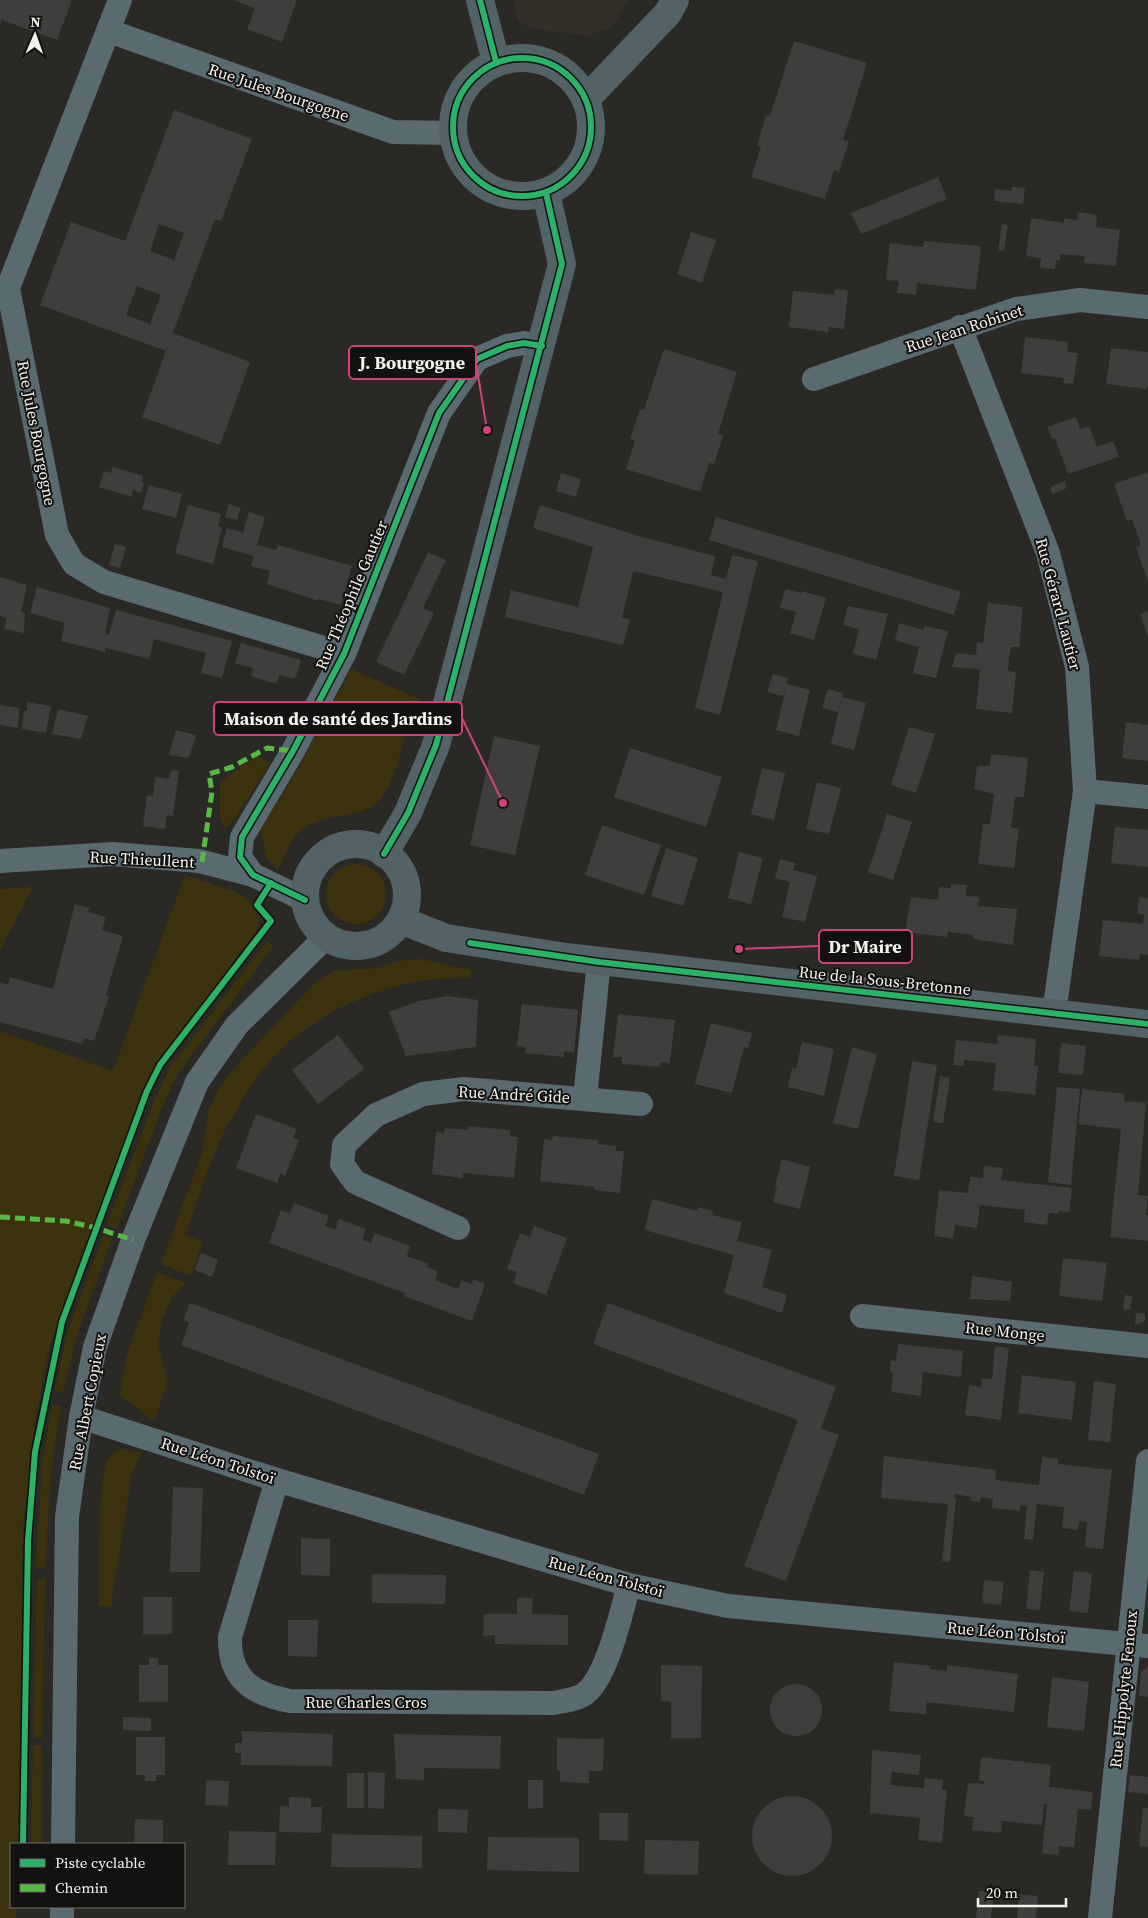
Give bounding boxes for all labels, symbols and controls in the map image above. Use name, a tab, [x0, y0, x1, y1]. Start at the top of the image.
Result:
north arrow	[10, 10, 60, 60]
text: N	[30, 12, 41, 32]
street label: Rue Jules Bourgogne	[206, 58, 352, 126]
street label: Rue Jean Robinet	[902, 298, 1026, 357]
callout: J. Bourgogne	[349, 346, 476, 379]
text: J. Bourgogne	[358, 350, 465, 375]
street label: Rue Jules Bourgogne	[12, 359, 62, 507]
street label: Rue Théophile Gautier	[310, 517, 393, 673]
street label: Rue Gérard Lautier	[1031, 535, 1087, 673]
callout: Maison de santé des Jardins	[214, 702, 462, 735]
text: Maison de santé des Jardins	[224, 706, 452, 731]
street label: Rue Thieullent	[89, 845, 196, 873]
callout: Dr Maire	[819, 930, 912, 963]
text: Dr Maire	[828, 934, 902, 959]
street label: Rue de la Sous-Bretonne	[798, 960, 972, 1000]
street label: Rue André Gide	[457, 1080, 571, 1108]
street label: Rue Monge	[964, 1316, 1046, 1346]
street label: Rue Albert Copieux	[63, 1331, 111, 1472]
street label: Rue Léon Tolstoï	[158, 1431, 278, 1489]
street label: Rue Léon Tolstoï	[546, 1550, 666, 1602]
street label: Rue Hippolyte Fenoux	[1104, 1608, 1142, 1769]
street label: Rue Léon Tolstoï	[946, 1616, 1066, 1648]
street label: Rue Charles Cros	[305, 1691, 427, 1713]
legend	[10, 1843, 185, 1908]
text: Piste cyclable	[55, 1852, 146, 1873]
scale bar	[978, 1876, 1066, 1908]
text: Chemin	[55, 1877, 108, 1898]
text: 20 m	[986, 1882, 1018, 1903]

